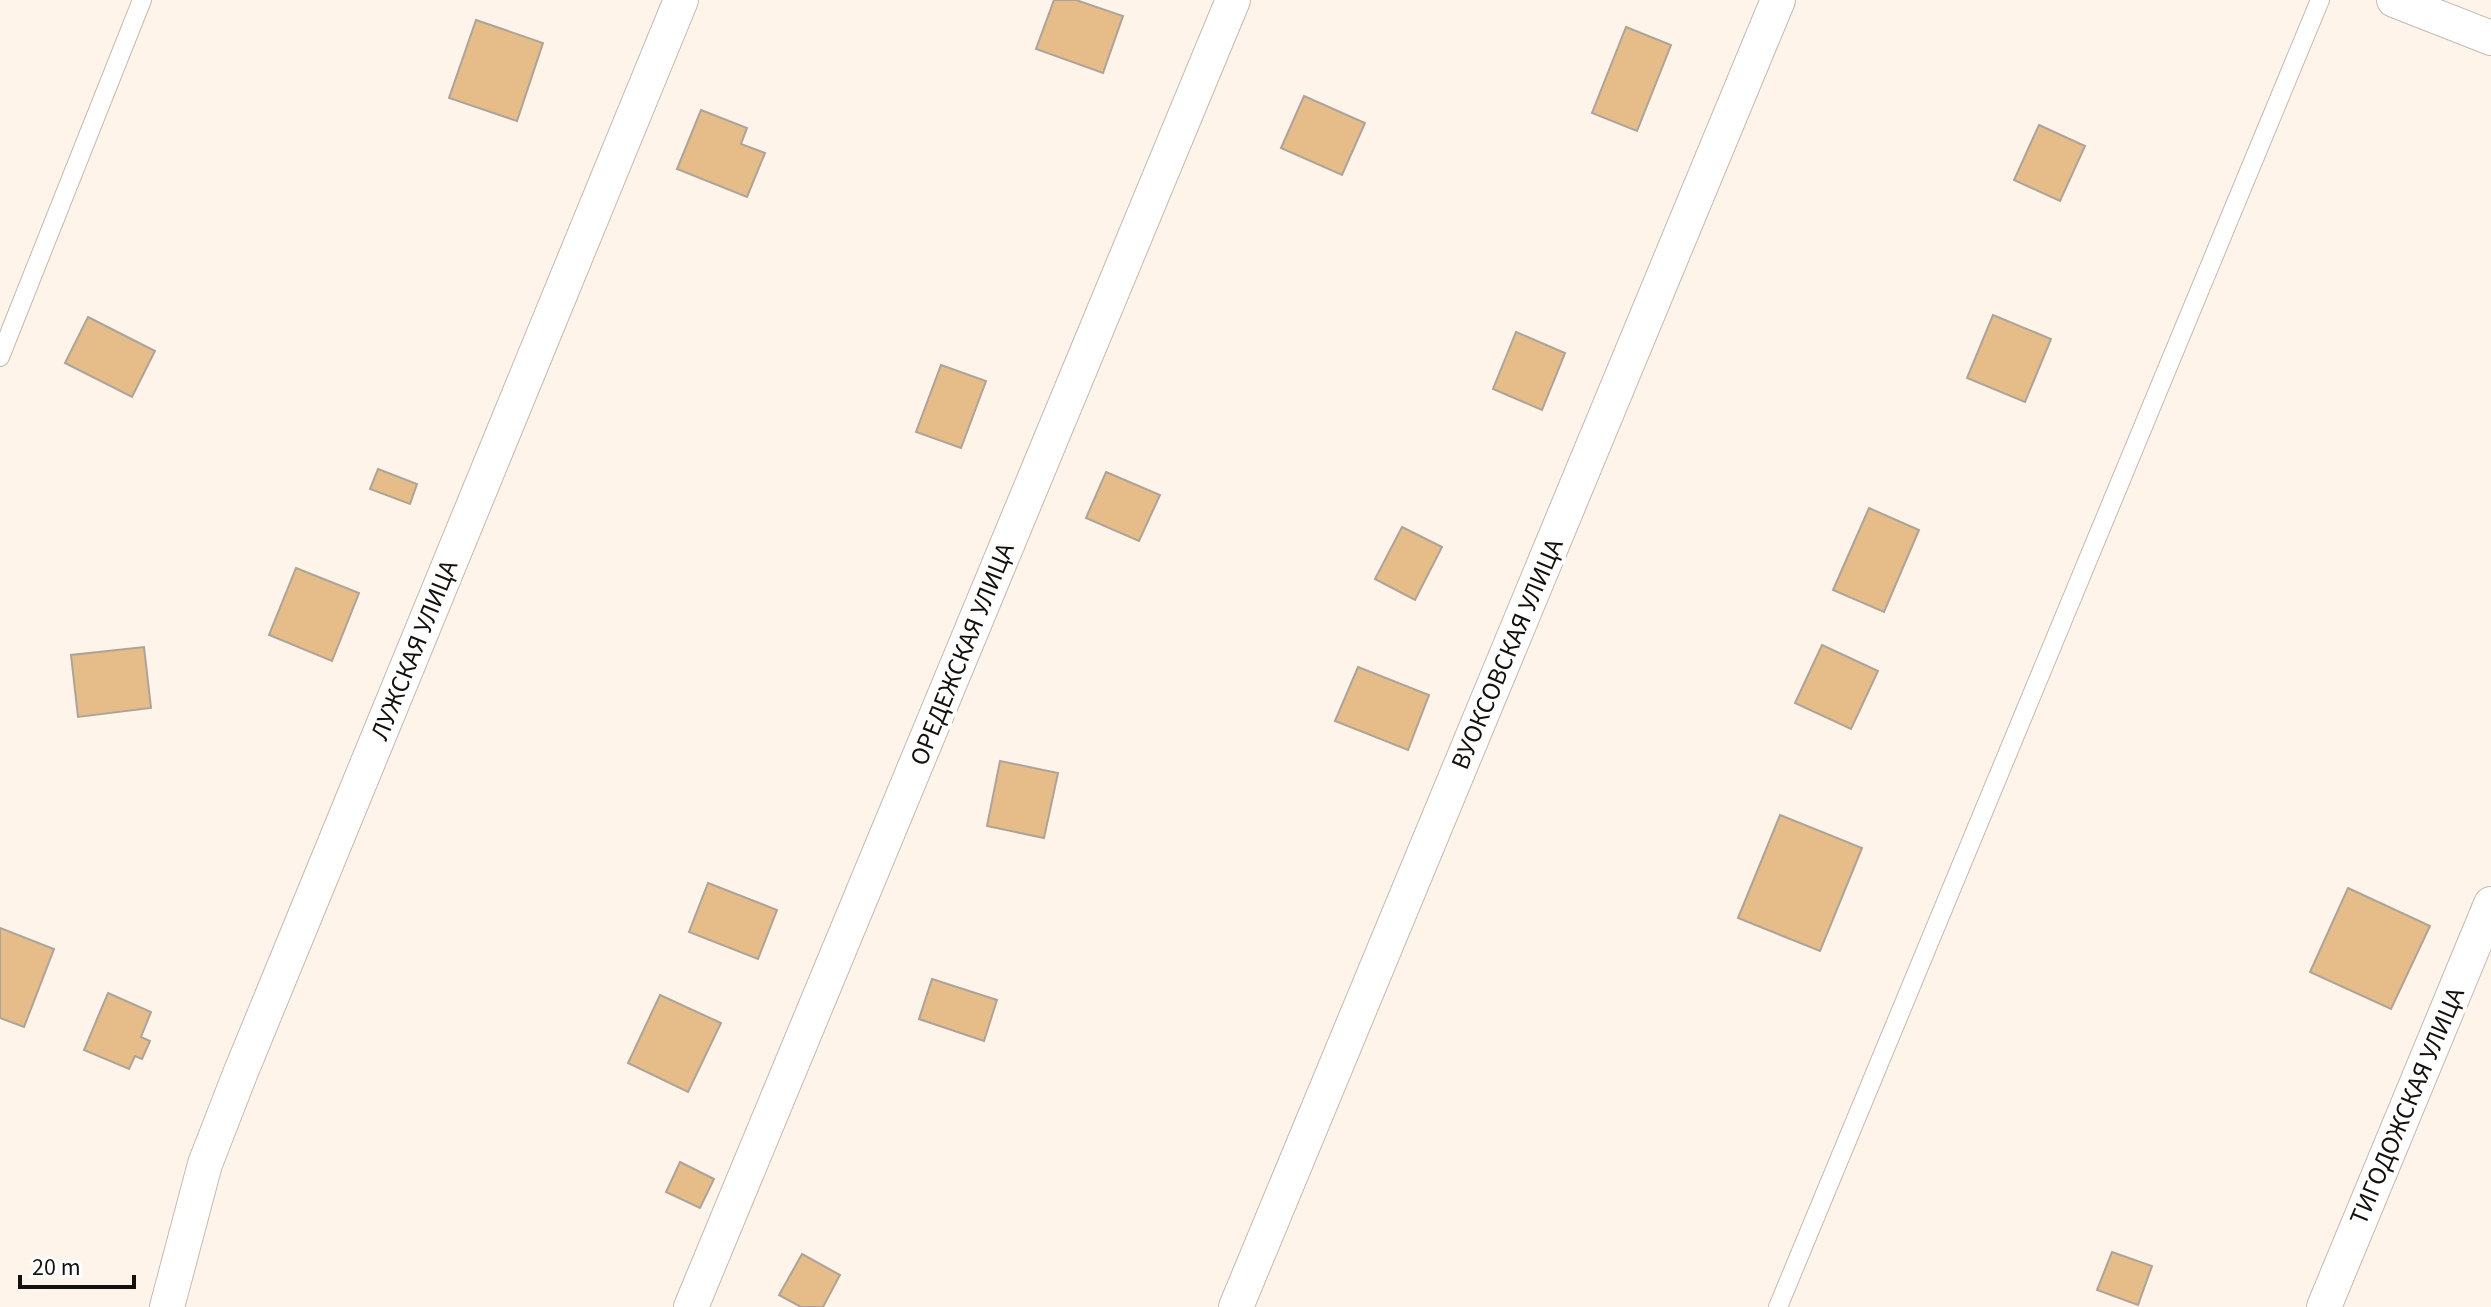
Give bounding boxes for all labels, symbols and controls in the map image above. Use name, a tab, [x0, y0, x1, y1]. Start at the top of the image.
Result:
street label: ВУОКСОВСКАЯ УЛИЦА	[1442, 532, 1573, 775]
street label: ОРЕДЕЖСКАЯ УЛИЦА	[900, 536, 1024, 771]
street label: ЛУЖСКАЯ УЛИЦА	[361, 554, 467, 746]
street label: ТИГОДОЖСКАЯ УЛИЦА	[2340, 981, 2474, 1230]
scale bar	[20, 1239, 134, 1289]
text: 20 m	[32, 1250, 81, 1285]

